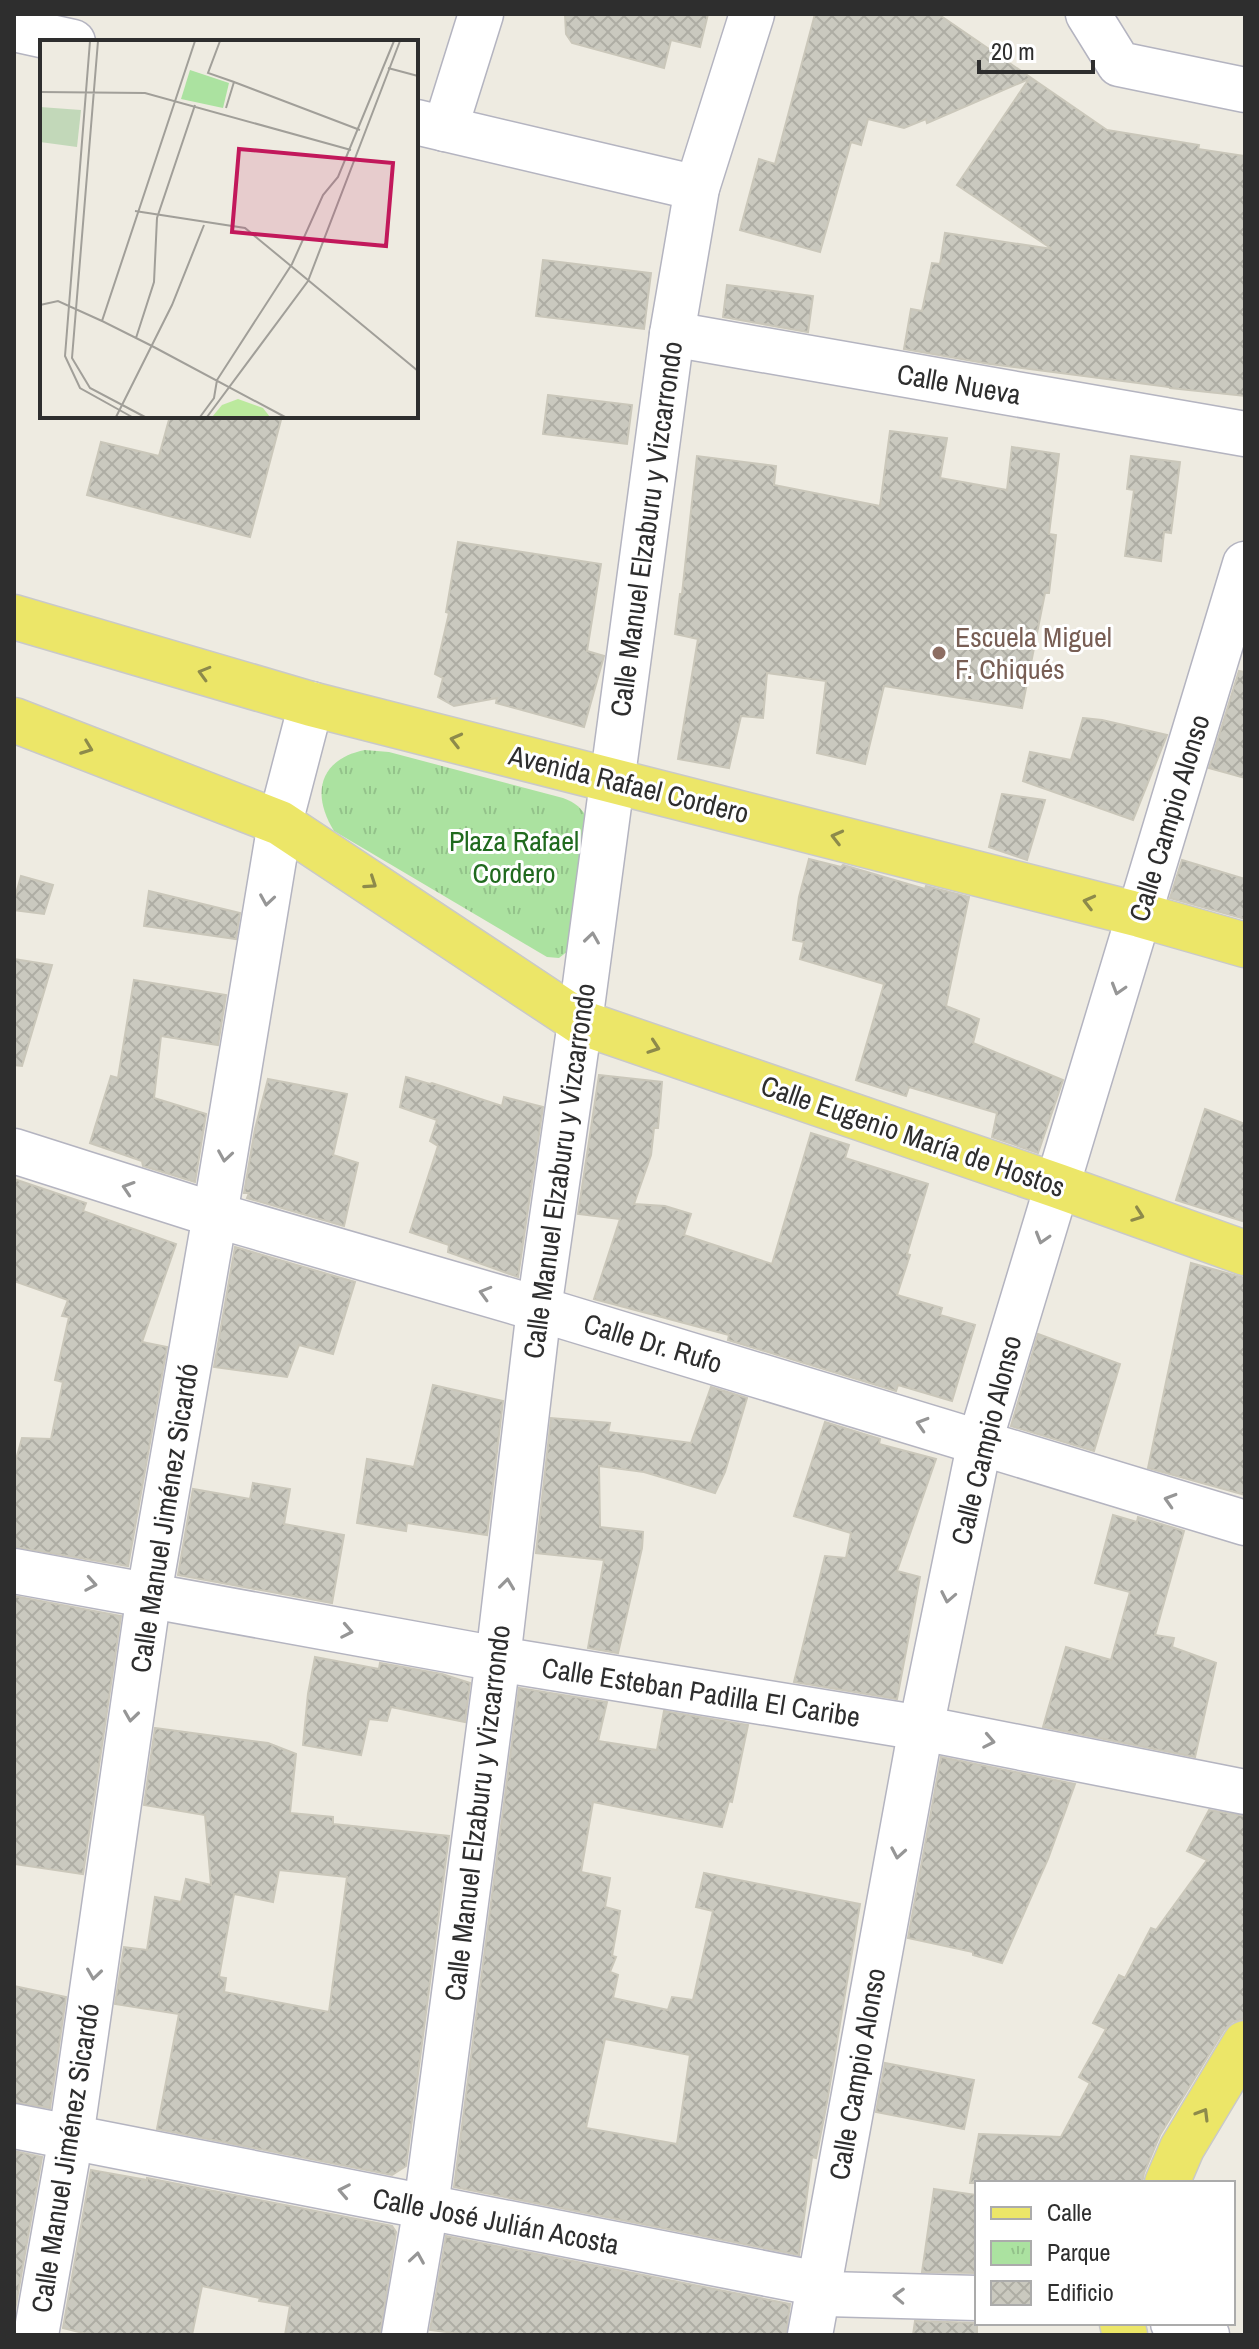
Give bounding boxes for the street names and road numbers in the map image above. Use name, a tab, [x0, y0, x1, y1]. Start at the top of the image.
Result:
street label: Calle Manuel Elzaburu y Vizcarrondo	[601, 339, 691, 719]
street label: Calle Nueva	[894, 354, 1024, 414]
street label: Calle Campio Alonso	[1119, 710, 1219, 926]
street label: Avenida Rafael Cordero	[504, 736, 753, 832]
street label: Calle Manuel Elzaburu y Vizcarrondo	[514, 981, 604, 1361]
street label: Calle Eugenio María de Hostos	[756, 1066, 1070, 1206]
street label: Calle Dr. Rufo	[579, 1304, 727, 1382]
street label: Calle Campio Alonso	[942, 1331, 1030, 1549]
street label: Calle Manuel Jiménez Sicardó	[121, 1361, 207, 1675]
street label: Calle Manuel Elzaburu y Vizcarrondo	[435, 1623, 519, 2003]
street label: Calle Esteban Padilla El Caribe	[539, 1648, 863, 1736]
street label: Calle Campio Alonso	[820, 1965, 894, 2183]
street label: Calle Manuel Jiménez Sicardó	[22, 2001, 108, 2315]
street label: Calle José Julián Acosta	[370, 2178, 623, 2264]

